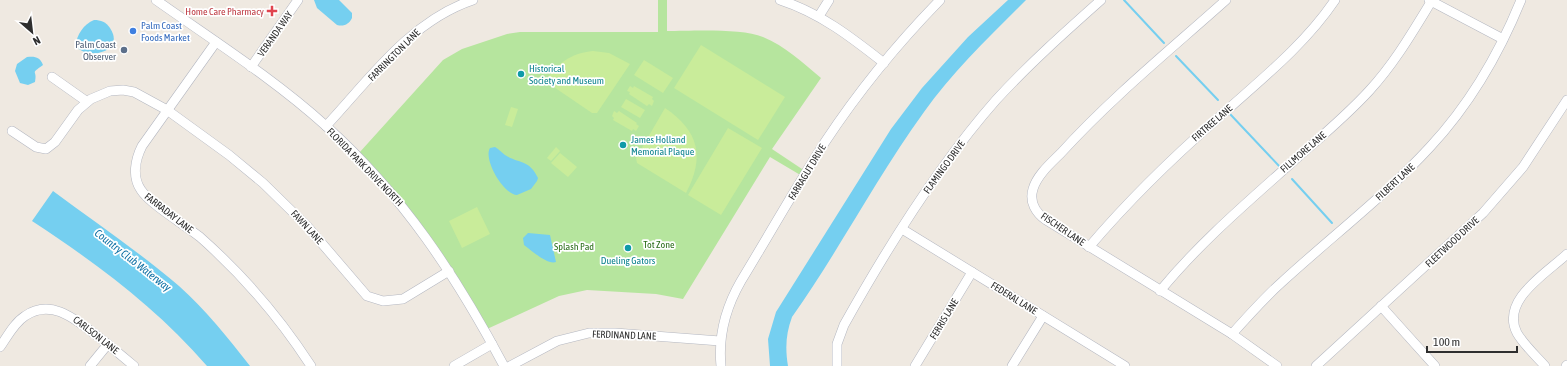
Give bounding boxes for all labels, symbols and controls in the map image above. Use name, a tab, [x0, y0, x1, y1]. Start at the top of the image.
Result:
place label: Home Care Pharmacy	[185, 6, 264, 17]
marker: Home Care Pharmacy	[267, 6, 277, 16]
street label: VERANDA WAY	[255, 9, 295, 59]
north arrow	[12, 12, 52, 52]
place label: Palm Coast Foods Market	[141, 20, 190, 43]
marker: Palm Coast Foods Market	[128, 26, 138, 36]
street label: FARRINGTON LANE	[366, 26, 423, 83]
text: N	[31, 34, 42, 48]
place label: Palm Coast Observer	[75, 39, 117, 62]
marker: Palm Coast Observer	[119, 45, 129, 55]
place label: Historical Society and Museum	[529, 63, 604, 86]
marker: Historical Society and Museum	[516, 69, 526, 79]
street label: FIRTREE LANE	[1190, 102, 1235, 143]
street label: FLORIDA PARK DRIVE NORTH	[325, 126, 405, 208]
street label: FILLMORE LANE	[1278, 129, 1328, 175]
place label: James Holland Memorial Plaque	[631, 134, 695, 157]
street label: FLAMINGO DRIVE	[921, 138, 967, 196]
marker: James Holland Memorial Plaque	[618, 140, 628, 150]
street label: FARRAGUT DRIVE	[786, 142, 828, 202]
street label: FILBERT LANE	[1373, 161, 1417, 203]
street label: FARRADAY LANE	[143, 191, 196, 236]
street label: FAWN LANE	[289, 208, 326, 247]
street label: FISCHER LANE	[1039, 210, 1088, 248]
street label: FLEETWOOD DRIVE	[1423, 214, 1481, 270]
water label: Country Club Waterway	[93, 227, 174, 294]
park label: Tot Zone	[643, 239, 675, 250]
park label: Splash Pad	[554, 241, 594, 252]
marker: Dueling Gators	[623, 243, 633, 253]
place label: Dueling Gators	[601, 255, 656, 266]
street label: FEDERAL LANE	[989, 279, 1040, 317]
street label: FERRIS LANE	[928, 296, 961, 341]
street label: CARLSON LANE	[71, 314, 121, 357]
street label: FERDINAND LANE	[592, 328, 657, 342]
scale bar	[1427, 328, 1517, 354]
text: 100 m	[1433, 335, 1460, 349]

